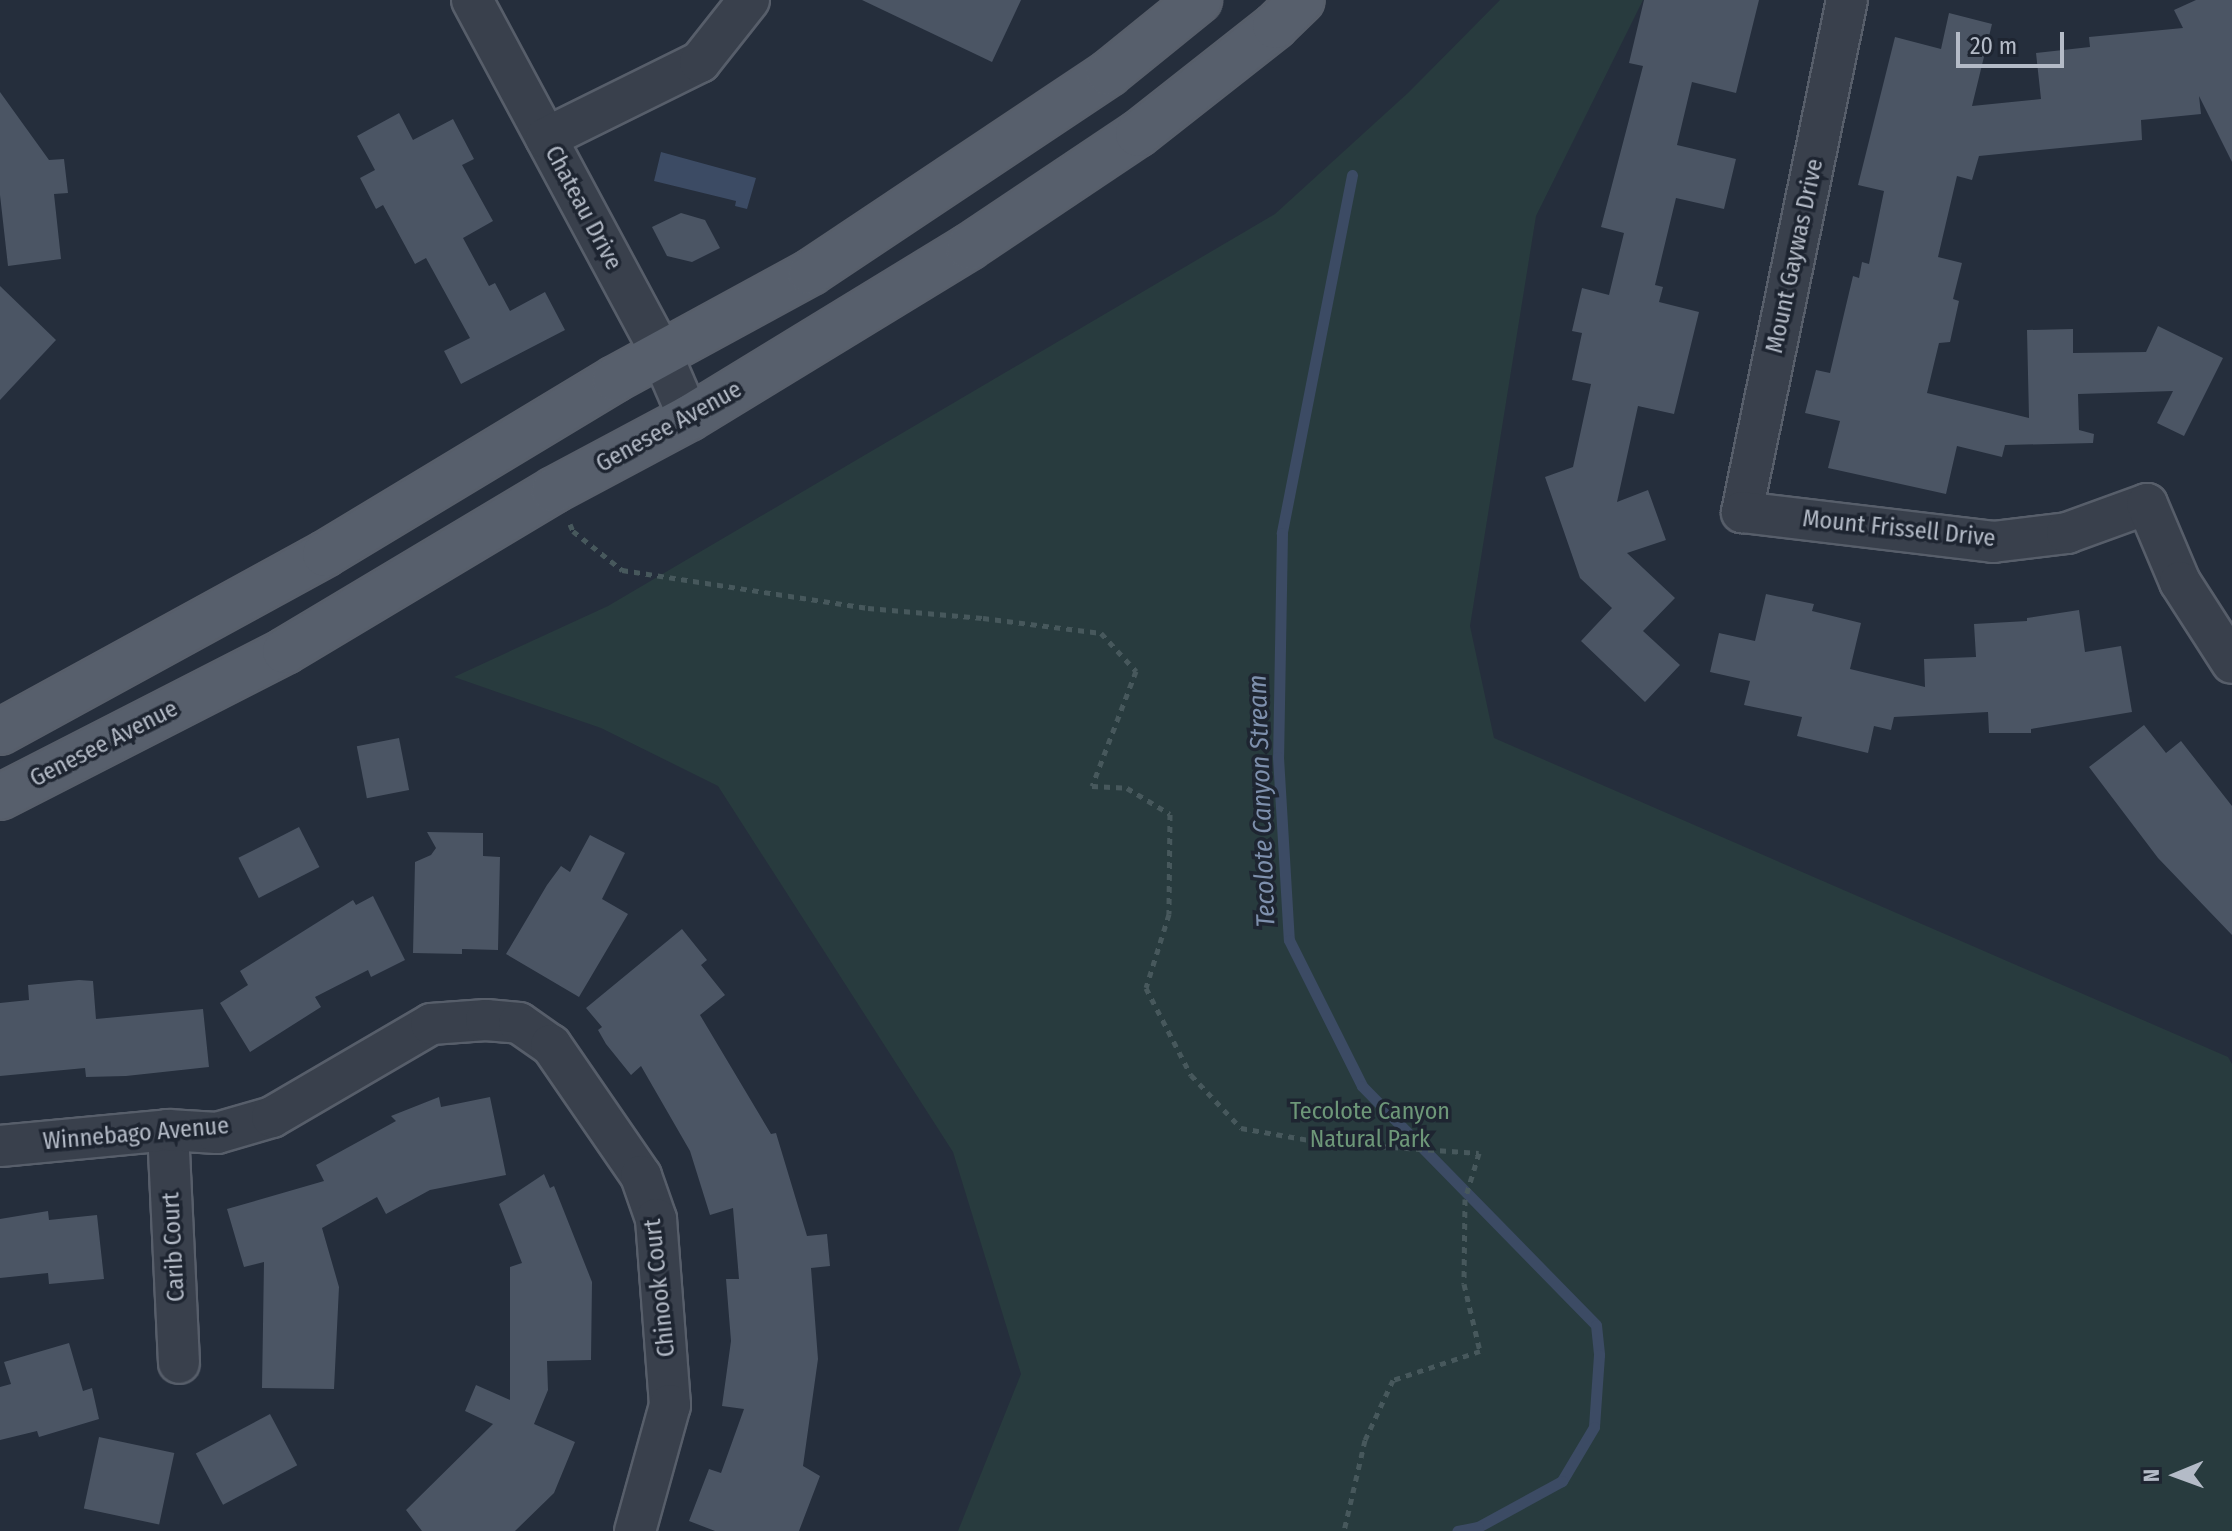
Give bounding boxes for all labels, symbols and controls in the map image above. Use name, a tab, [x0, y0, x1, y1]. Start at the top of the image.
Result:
scale bar	[1960, 16, 2068, 66]
text: 20 m	[1970, 32, 2017, 60]
street label: Chateau Drive	[538, 141, 628, 275]
street label: Mount Gaywas Drive	[1760, 156, 1830, 356]
street label: Genesee Avenue	[591, 375, 747, 479]
street label: Mount Frissell Drive	[1801, 505, 1997, 553]
water label: Tecolote Canyon Stream	[1242, 674, 1282, 928]
street label: Genesee Avenue	[25, 694, 183, 794]
park label: Tecolote Canyon Natural Park	[1290, 1098, 1450, 1154]
street label: Winnebago Avenue	[42, 1112, 230, 1156]
street label: Carib Court	[157, 1191, 191, 1303]
street label: Chinook Court	[638, 1218, 682, 1358]
north arrow	[2136, 1435, 2216, 1515]
text: N	[2138, 1469, 2165, 1482]

